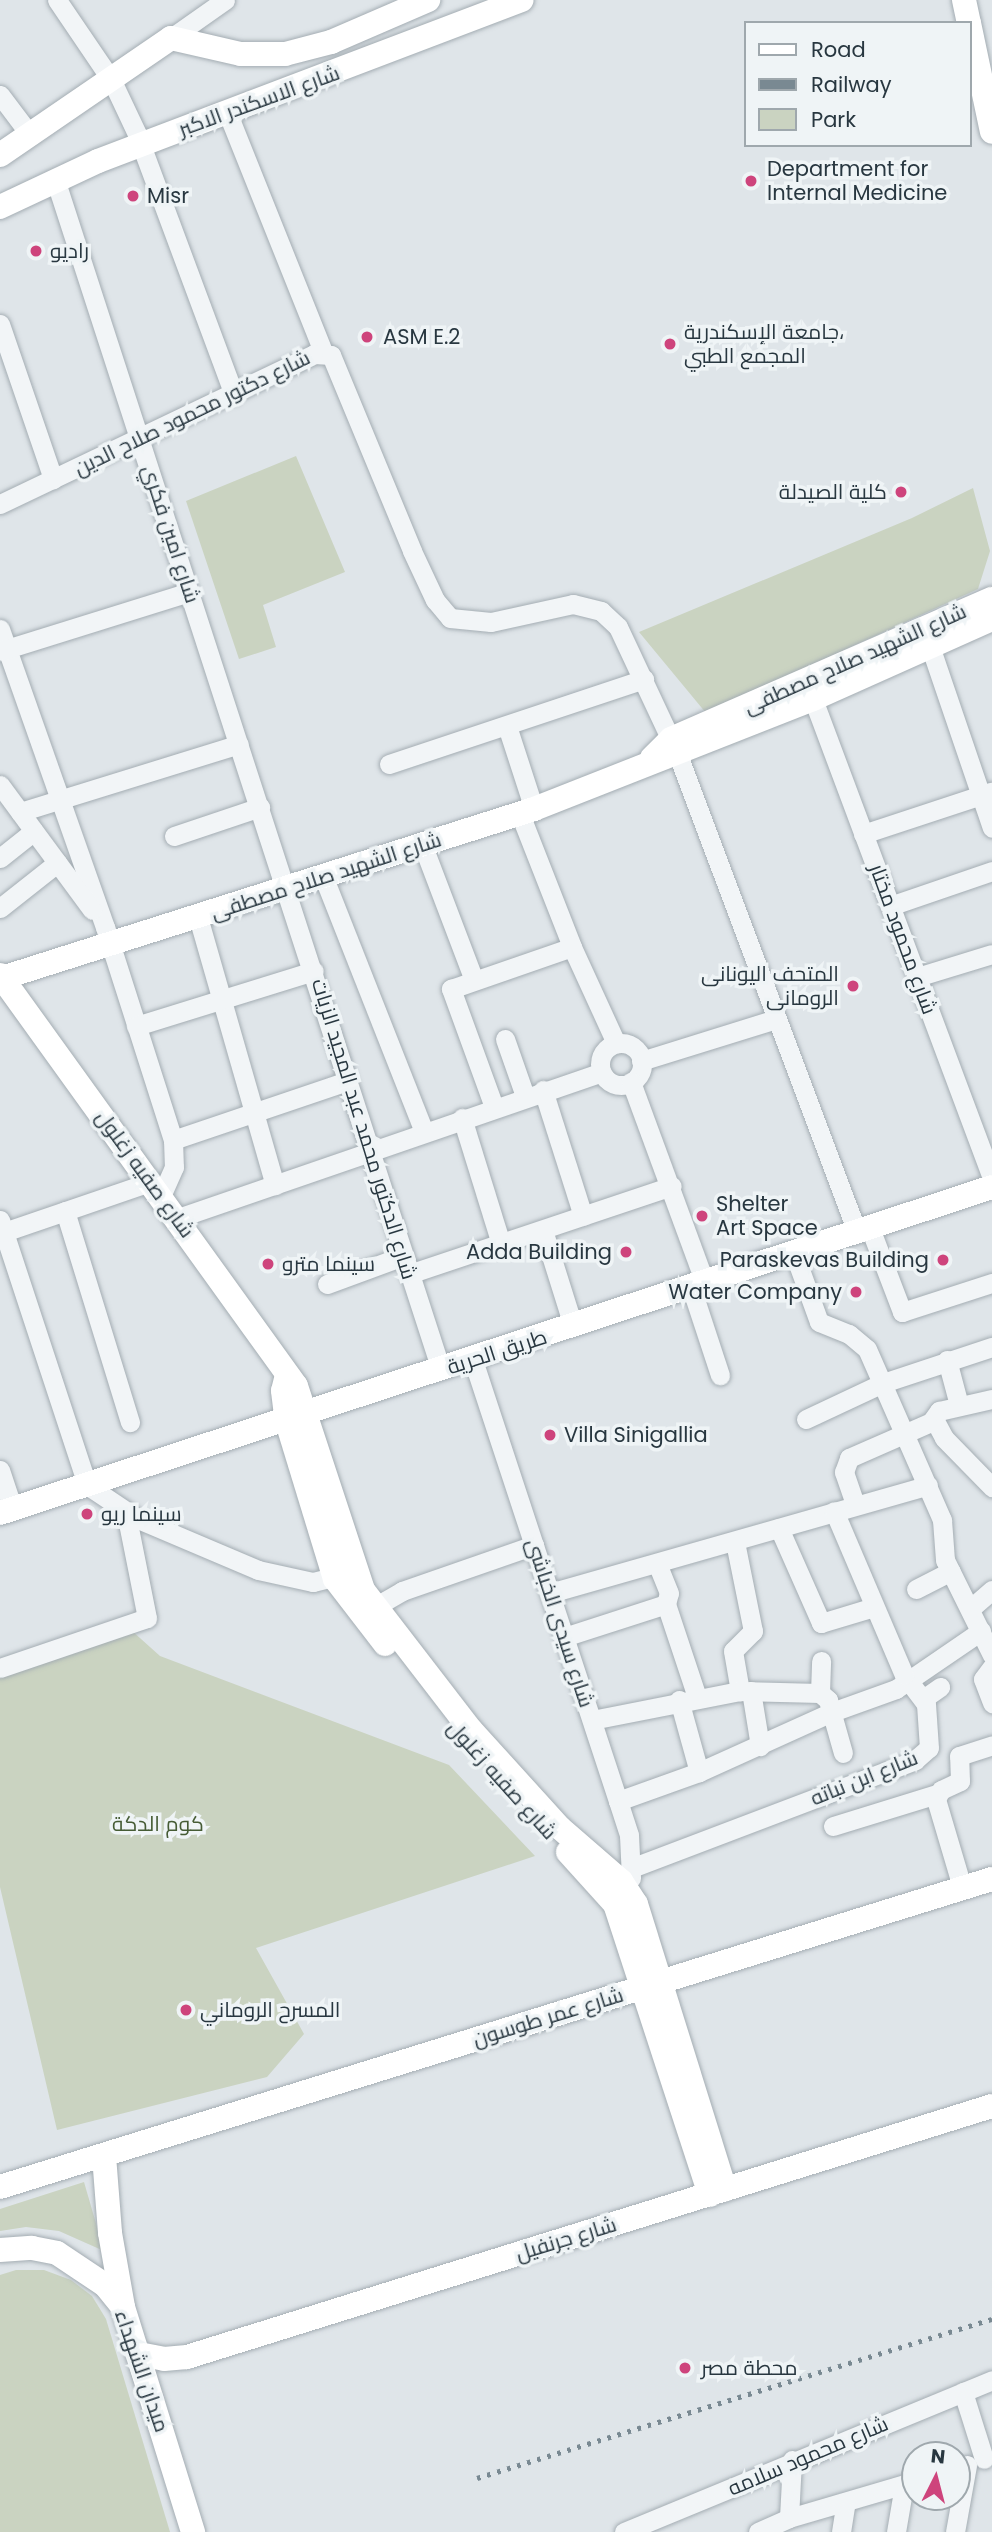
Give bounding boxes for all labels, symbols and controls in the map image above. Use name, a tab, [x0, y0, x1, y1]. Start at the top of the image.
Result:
legend	[744, 21, 971, 147]
text: Road	[811, 35, 866, 64]
street label: شارع الاسكندر الاكبر	[175, 60, 343, 142]
text: Railway	[811, 70, 892, 99]
text: Park	[811, 105, 856, 134]
place label: Department for Internal Medicine	[767, 156, 947, 206]
marker: Department for Internal Medicine	[741, 171, 761, 191]
place label: Misr	[147, 183, 189, 209]
marker: Misr	[125, 188, 141, 204]
place label: راديو	[50, 238, 89, 264]
marker: راديو	[28, 243, 44, 259]
place label: جامعة الإسكندرية، المجمع الطبي	[684, 319, 844, 369]
place label: ASM E.2	[383, 324, 460, 350]
marker: ASM E.2	[357, 327, 377, 347]
marker: جامعة الإسكندرية، المجمع الطبي	[662, 336, 678, 352]
street label: شارع دكتور محمود صلاح الدين	[70, 345, 314, 481]
street label: شارع امين فكري	[137, 462, 205, 606]
place label: كلية الصيدلة	[779, 479, 887, 505]
marker: كلية الصيدلة	[893, 484, 909, 500]
street label: شارع الشهيد صلاح مصطفى	[740, 599, 970, 719]
street label: شارع الشهيد صلاح مصطفى	[208, 827, 444, 925]
street label: شارع محمود مختار	[864, 860, 942, 1018]
place label: المتحف اليونانى الرومانى	[701, 961, 839, 1011]
street label: شارع الدكتور محمد عبد المجيد الزيات	[306, 976, 422, 1282]
marker: المتحف اليونانى الرومانى	[845, 978, 861, 994]
street label: شارع صفيه زغلول	[90, 1105, 200, 1243]
place label: Shelter Art Space	[716, 1191, 818, 1241]
marker: Shelter Art Space	[694, 1208, 710, 1224]
place label: Adda Building	[466, 1239, 612, 1265]
marker: Adda Building	[618, 1244, 634, 1260]
place label: Paraskevas Building	[720, 1247, 929, 1273]
place label: سينما مترو	[282, 1251, 375, 1277]
marker: Paraskevas Building	[935, 1252, 951, 1268]
marker: سينما مترو	[260, 1256, 276, 1272]
place label: Water Company	[668, 1279, 842, 1305]
marker: Water Company	[848, 1284, 864, 1300]
street label: طريق الحرية	[444, 1324, 550, 1380]
place label: Villa Sinigallia	[564, 1422, 708, 1448]
marker: Villa Sinigallia	[542, 1427, 558, 1443]
place label: سينما ريو	[101, 1501, 182, 1527]
marker: سينما ريو	[79, 1506, 95, 1522]
street label: شارع سيدى الخباشى	[521, 1535, 599, 1711]
street label: شارع صفيه زغلول	[442, 1715, 562, 1845]
street label: شارع ابن نباته	[807, 1745, 921, 1811]
park label: كوم الدكة	[112, 1811, 204, 1837]
street label: شارع عمر طوسون	[470, 1982, 626, 2052]
place label: المسرح الروماني	[200, 1997, 340, 2023]
marker: المسرح الروماني	[178, 2002, 194, 2018]
street label: شارع جرنفيل	[513, 2212, 619, 2266]
street label: ميدان الشهداء	[109, 2306, 175, 2436]
place label: محطة مصر	[701, 2355, 798, 2381]
marker: محطة مصر	[675, 2358, 695, 2378]
street label: شارع محمود سلامه	[724, 2411, 892, 2501]
north arrow	[901, 2441, 971, 2511]
text: N	[930, 2442, 947, 2471]

